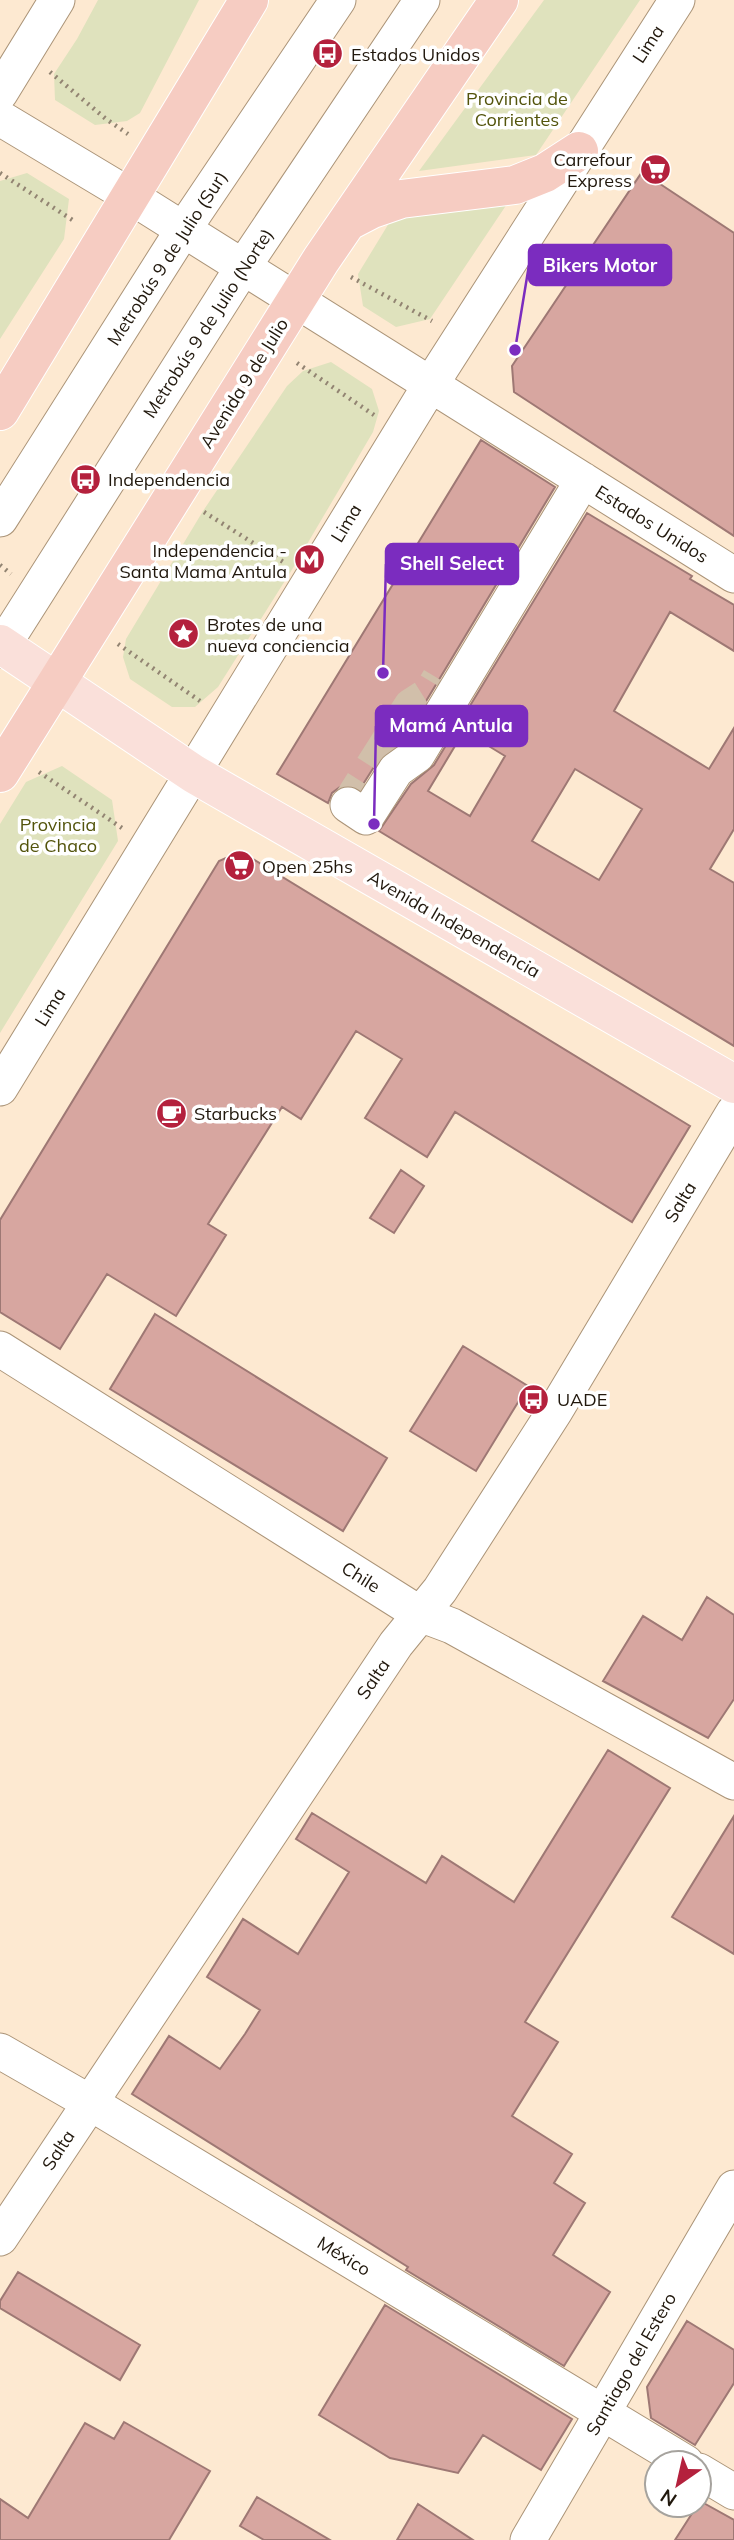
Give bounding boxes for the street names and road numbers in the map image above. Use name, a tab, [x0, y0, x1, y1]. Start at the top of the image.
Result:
street label: Lima	[627, 21, 669, 67]
street label: Metrobús 9 de Julio (Sur)	[102, 166, 232, 350]
street label: Metrobús 9 de Julio (Norte)	[138, 224, 278, 422]
street label: Avenida 9 de Julio	[195, 314, 293, 452]
street label: Estados Unidos	[591, 480, 713, 568]
street label: Lima	[326, 500, 366, 546]
street label: Avenida Independencia	[364, 865, 544, 983]
street label: Lima	[29, 984, 71, 1030]
street label: Salta	[659, 1177, 701, 1227]
street label: Chile	[337, 1556, 385, 1598]
street label: Salta	[351, 1655, 395, 1703]
street label: Salta	[37, 2126, 79, 2174]
street label: México	[313, 2231, 375, 2281]
street label: Santiago del Estero	[581, 2288, 681, 2440]

